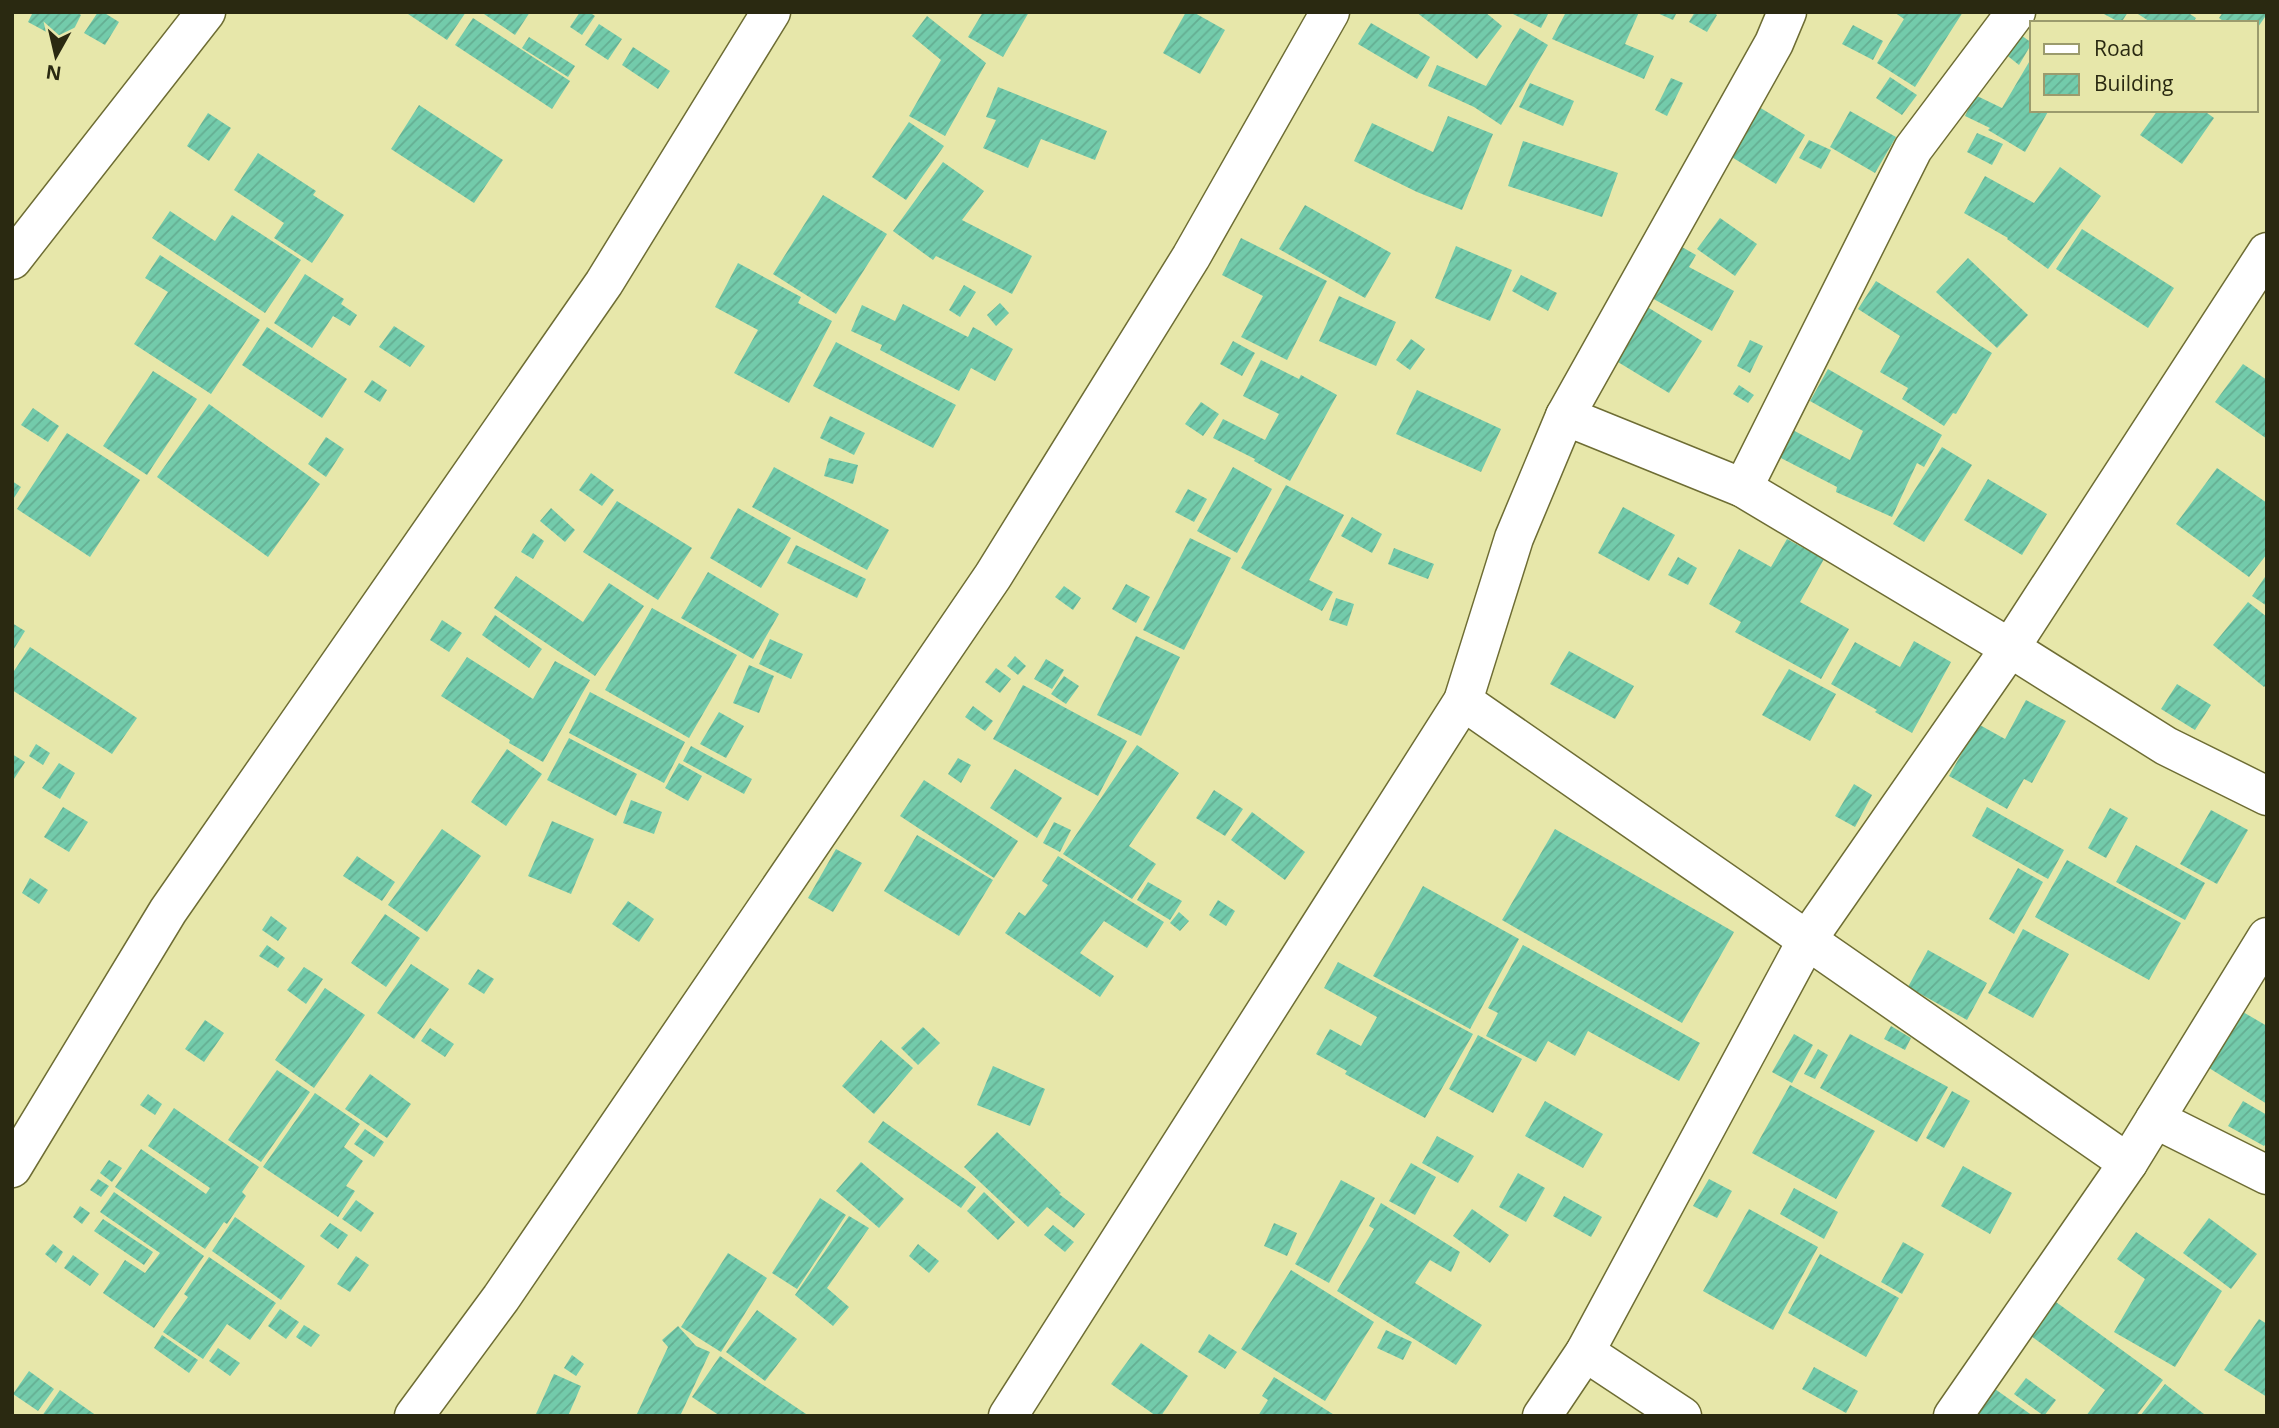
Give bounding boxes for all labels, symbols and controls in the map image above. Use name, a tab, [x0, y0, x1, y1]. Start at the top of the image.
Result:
north arrow	[21, 21, 91, 91]
legend	[2030, 21, 2258, 112]
text: Road	[2094, 34, 2144, 62]
text: N	[44, 59, 63, 87]
text: Building	[2094, 69, 2173, 97]

